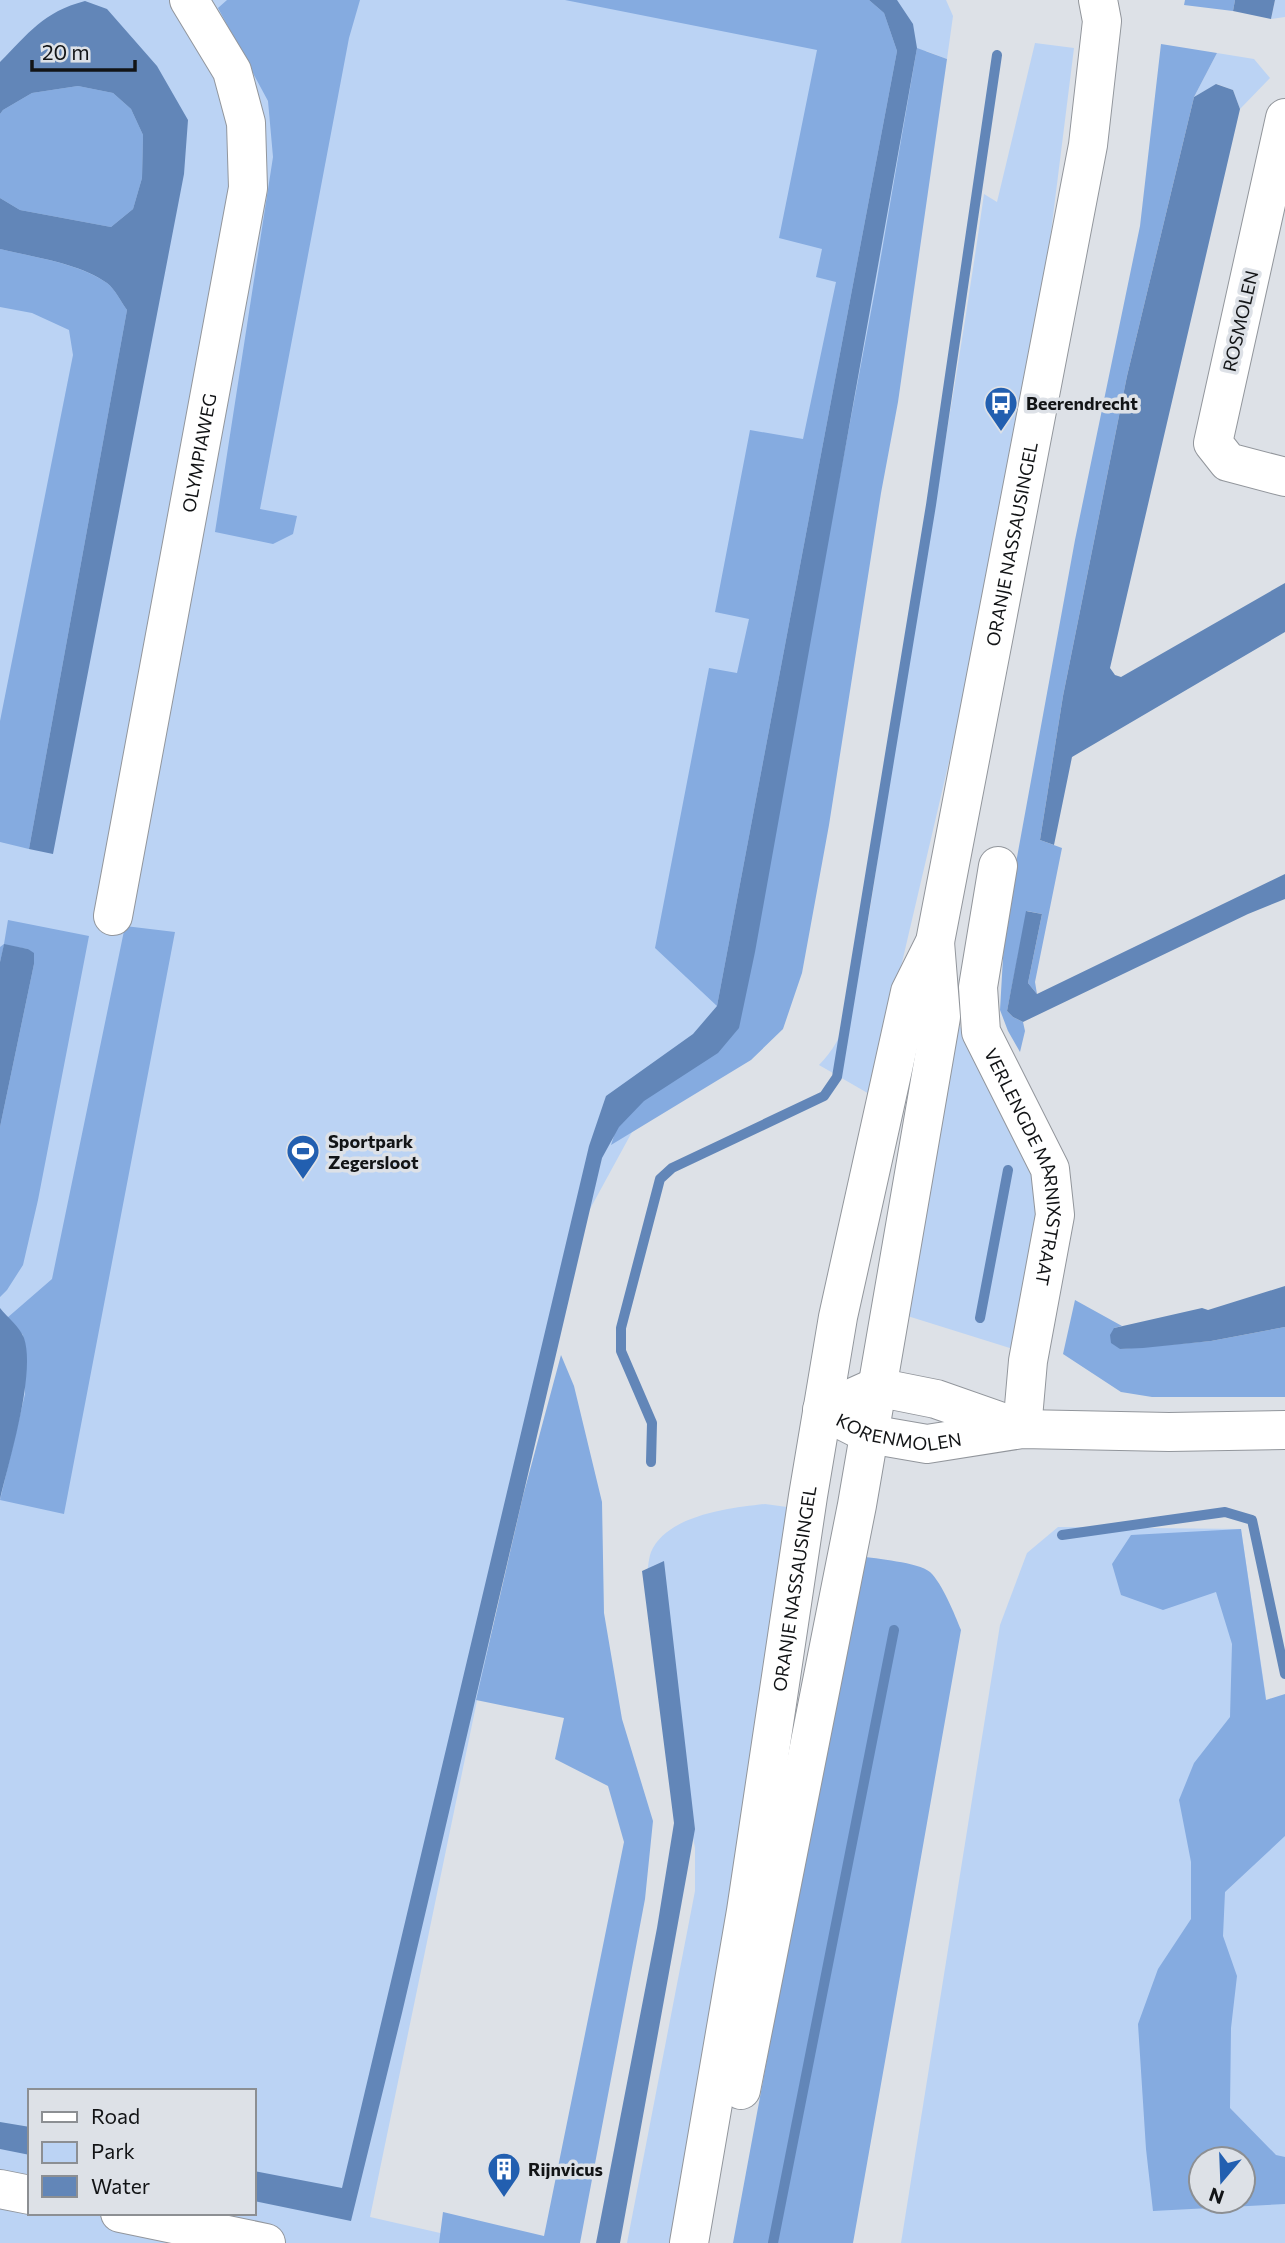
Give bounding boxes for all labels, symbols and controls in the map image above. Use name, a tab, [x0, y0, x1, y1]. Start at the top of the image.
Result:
scale bar	[32, 28, 135, 72]
text: 20 m	[42, 39, 90, 64]
street label: ROSMOLEN	[1218, 268, 1262, 374]
bus stop icon: Beerendrecht	[982, 384, 1020, 433]
street label: OLYMPIAWEG	[177, 392, 221, 514]
place label: Beerendrecht	[1026, 392, 1138, 414]
street label: ORANJE NASSAUSINGEL	[981, 440, 1042, 648]
street label: VERLENGDE MARNIXSTRAAT	[980, 1044, 1066, 1287]
place label: Sportpark Zegersloot	[328, 1130, 419, 1173]
sports icon: Sportpark Zegersloot	[284, 1132, 322, 1181]
street label: KORENMOLEN	[833, 1408, 963, 1455]
street label: ORANJE NASSAUSINGEL	[768, 1484, 821, 1693]
legend	[28, 2089, 256, 2215]
text: Road	[91, 2103, 140, 2128]
text: Park	[91, 2138, 135, 2163]
north arrow	[1187, 2145, 1257, 2215]
building icon: Rijnvicus	[485, 2150, 523, 2199]
place label: Rijnvicus	[528, 2158, 603, 2180]
text: Water	[91, 2173, 150, 2198]
text: N	[1206, 2183, 1227, 2210]

